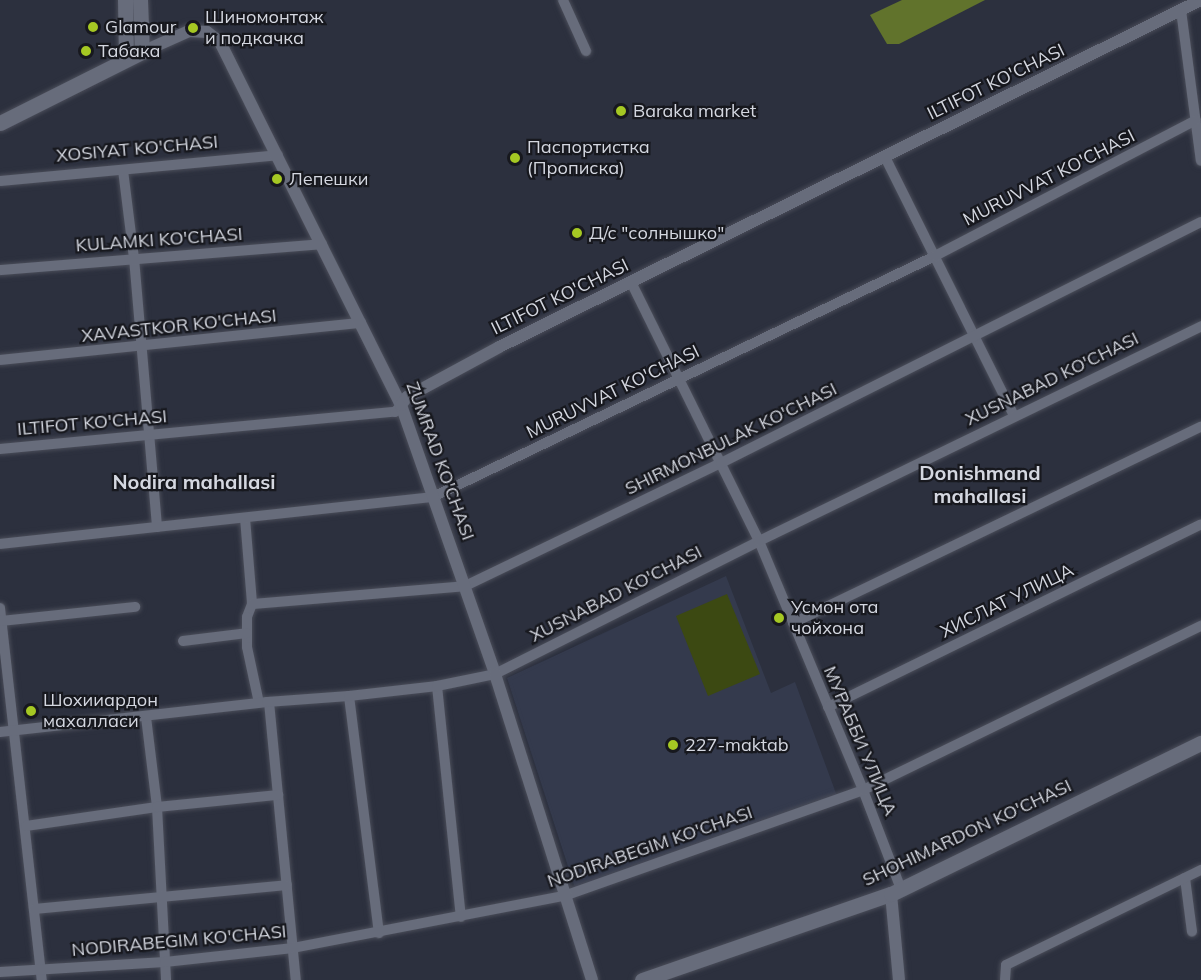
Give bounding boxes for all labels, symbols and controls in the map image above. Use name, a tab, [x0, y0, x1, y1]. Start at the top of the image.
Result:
place label: Шиномонтаж и подкачка	[205, 7, 323, 50]
place label: Glamour	[105, 16, 176, 38]
marker: Glamour	[86, 20, 100, 34]
marker: Шиномонтаж и подкачка	[186, 21, 200, 35]
street label: ILTIFOT KO'CHASI	[924, 39, 1068, 125]
place label: Табака	[98, 40, 161, 62]
marker: Табака	[79, 44, 93, 58]
place label: Baraka market	[633, 100, 756, 122]
marker: Baraka market	[614, 104, 628, 118]
street label: MURUVVAT KO'CHASI	[960, 125, 1138, 231]
street label: XOSIYAT KO'CHASI	[55, 131, 219, 167]
place label: Паспортистка (Прописка)	[527, 137, 650, 180]
marker: Паспортистка (Прописка)	[508, 151, 522, 165]
place label: Лепешки	[289, 168, 368, 190]
marker: Лепешки	[270, 172, 284, 186]
place label: Д/с "солнышко"	[589, 222, 724, 244]
street label: KULAMKI KO'CHASI	[75, 223, 243, 257]
marker: Д/с "солнышко"	[570, 226, 584, 240]
street label: ILTIFOT KO'CHASI	[488, 254, 632, 340]
street label: XAVASTKOR KO'CHASI	[80, 305, 278, 347]
street label: XUSNABAD KO'CHASI	[962, 328, 1142, 430]
street label: MURUVVAT KO'CHASI	[523, 341, 703, 443]
street label: SHIRMONBULAK KO'CHASI	[622, 378, 840, 500]
street label: ZUMRAD KO'CHASI	[401, 379, 479, 543]
street label: ILTIFOT KO'CHASI	[16, 406, 168, 440]
district label: Donishmand mahallasi	[919, 460, 1041, 507]
district label: Nodira mahallasi	[112, 469, 276, 493]
street label: XUSNABAD KO'CHASI	[526, 541, 706, 647]
street label: ХИСЛАТ УЛИЦА	[937, 559, 1077, 643]
place label: Усмон ота чойхона	[791, 597, 879, 640]
marker: Усмон ота чойхона	[772, 611, 786, 625]
street label: МУРАББИ УЛИЦА	[819, 663, 901, 819]
place label: Шохииардон махалласи	[43, 690, 158, 732]
marker: Шохииардон махалласи	[24, 704, 38, 718]
place label: 227-maktab	[685, 734, 789, 756]
marker: 227-maktab	[666, 738, 680, 752]
street label: SHOHIMARDON KO'CHASI	[859, 775, 1075, 891]
street label: NODIRABEGIM KO'CHASI	[545, 802, 755, 892]
street label: NODIRABEGIM KO'CHASI	[71, 921, 287, 961]

